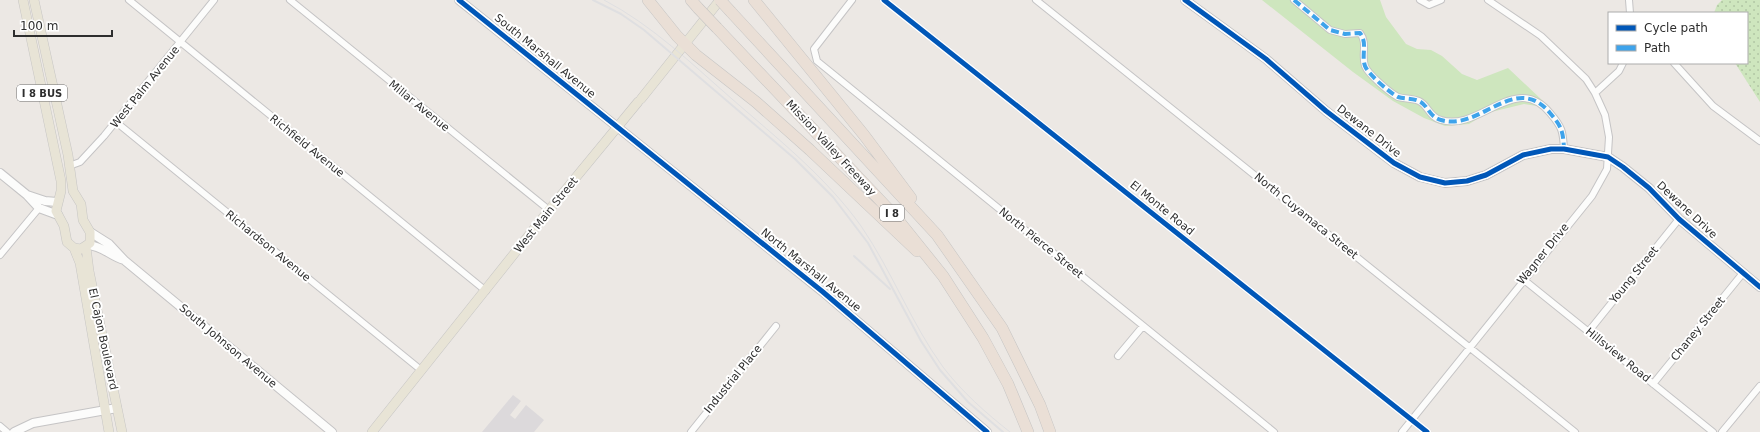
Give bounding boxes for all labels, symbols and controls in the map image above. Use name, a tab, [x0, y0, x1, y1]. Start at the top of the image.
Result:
street label: South Marshall Avenue	[492, 11, 598, 101]
scale bar	[14, 12, 112, 38]
legend	[1608, 12, 1748, 64]
text: 100 m	[20, 19, 58, 33]
text: Cycle path	[1644, 21, 1708, 35]
text: Path	[1644, 41, 1670, 55]
street label: West Palm Avenue	[108, 43, 182, 131]
street label: Millar Avenue	[386, 78, 452, 135]
road number: I 8 BUS	[17, 85, 67, 101]
street label: Mission Valley Freeway	[783, 97, 879, 199]
street label: Dewane Drive	[1334, 102, 1404, 160]
street label: Richfield Avenue	[267, 112, 347, 180]
street label: North Cuyamaca Street	[1252, 170, 1361, 262]
street label: West Main Street	[511, 174, 581, 256]
street label: El Monte Road	[1127, 178, 1197, 238]
street label: Dewane Drive	[1654, 179, 1720, 241]
road number: I 8	[880, 205, 904, 221]
street label: North Pierce Street	[996, 205, 1086, 281]
street label: Richardson Avenue	[223, 208, 313, 284]
street label: Wagner Drive	[1514, 221, 1572, 287]
street label: North Marshall Avenue	[758, 226, 864, 315]
street label: Young Street	[1606, 243, 1661, 307]
street label: El Cajon Boulevard	[86, 287, 120, 391]
street label: Chaney Street	[1668, 294, 1728, 364]
street label: South Johnson Avenue	[177, 301, 280, 391]
street label: Hillsview Road	[1583, 325, 1653, 385]
street label: Industrial Place	[701, 342, 765, 416]

